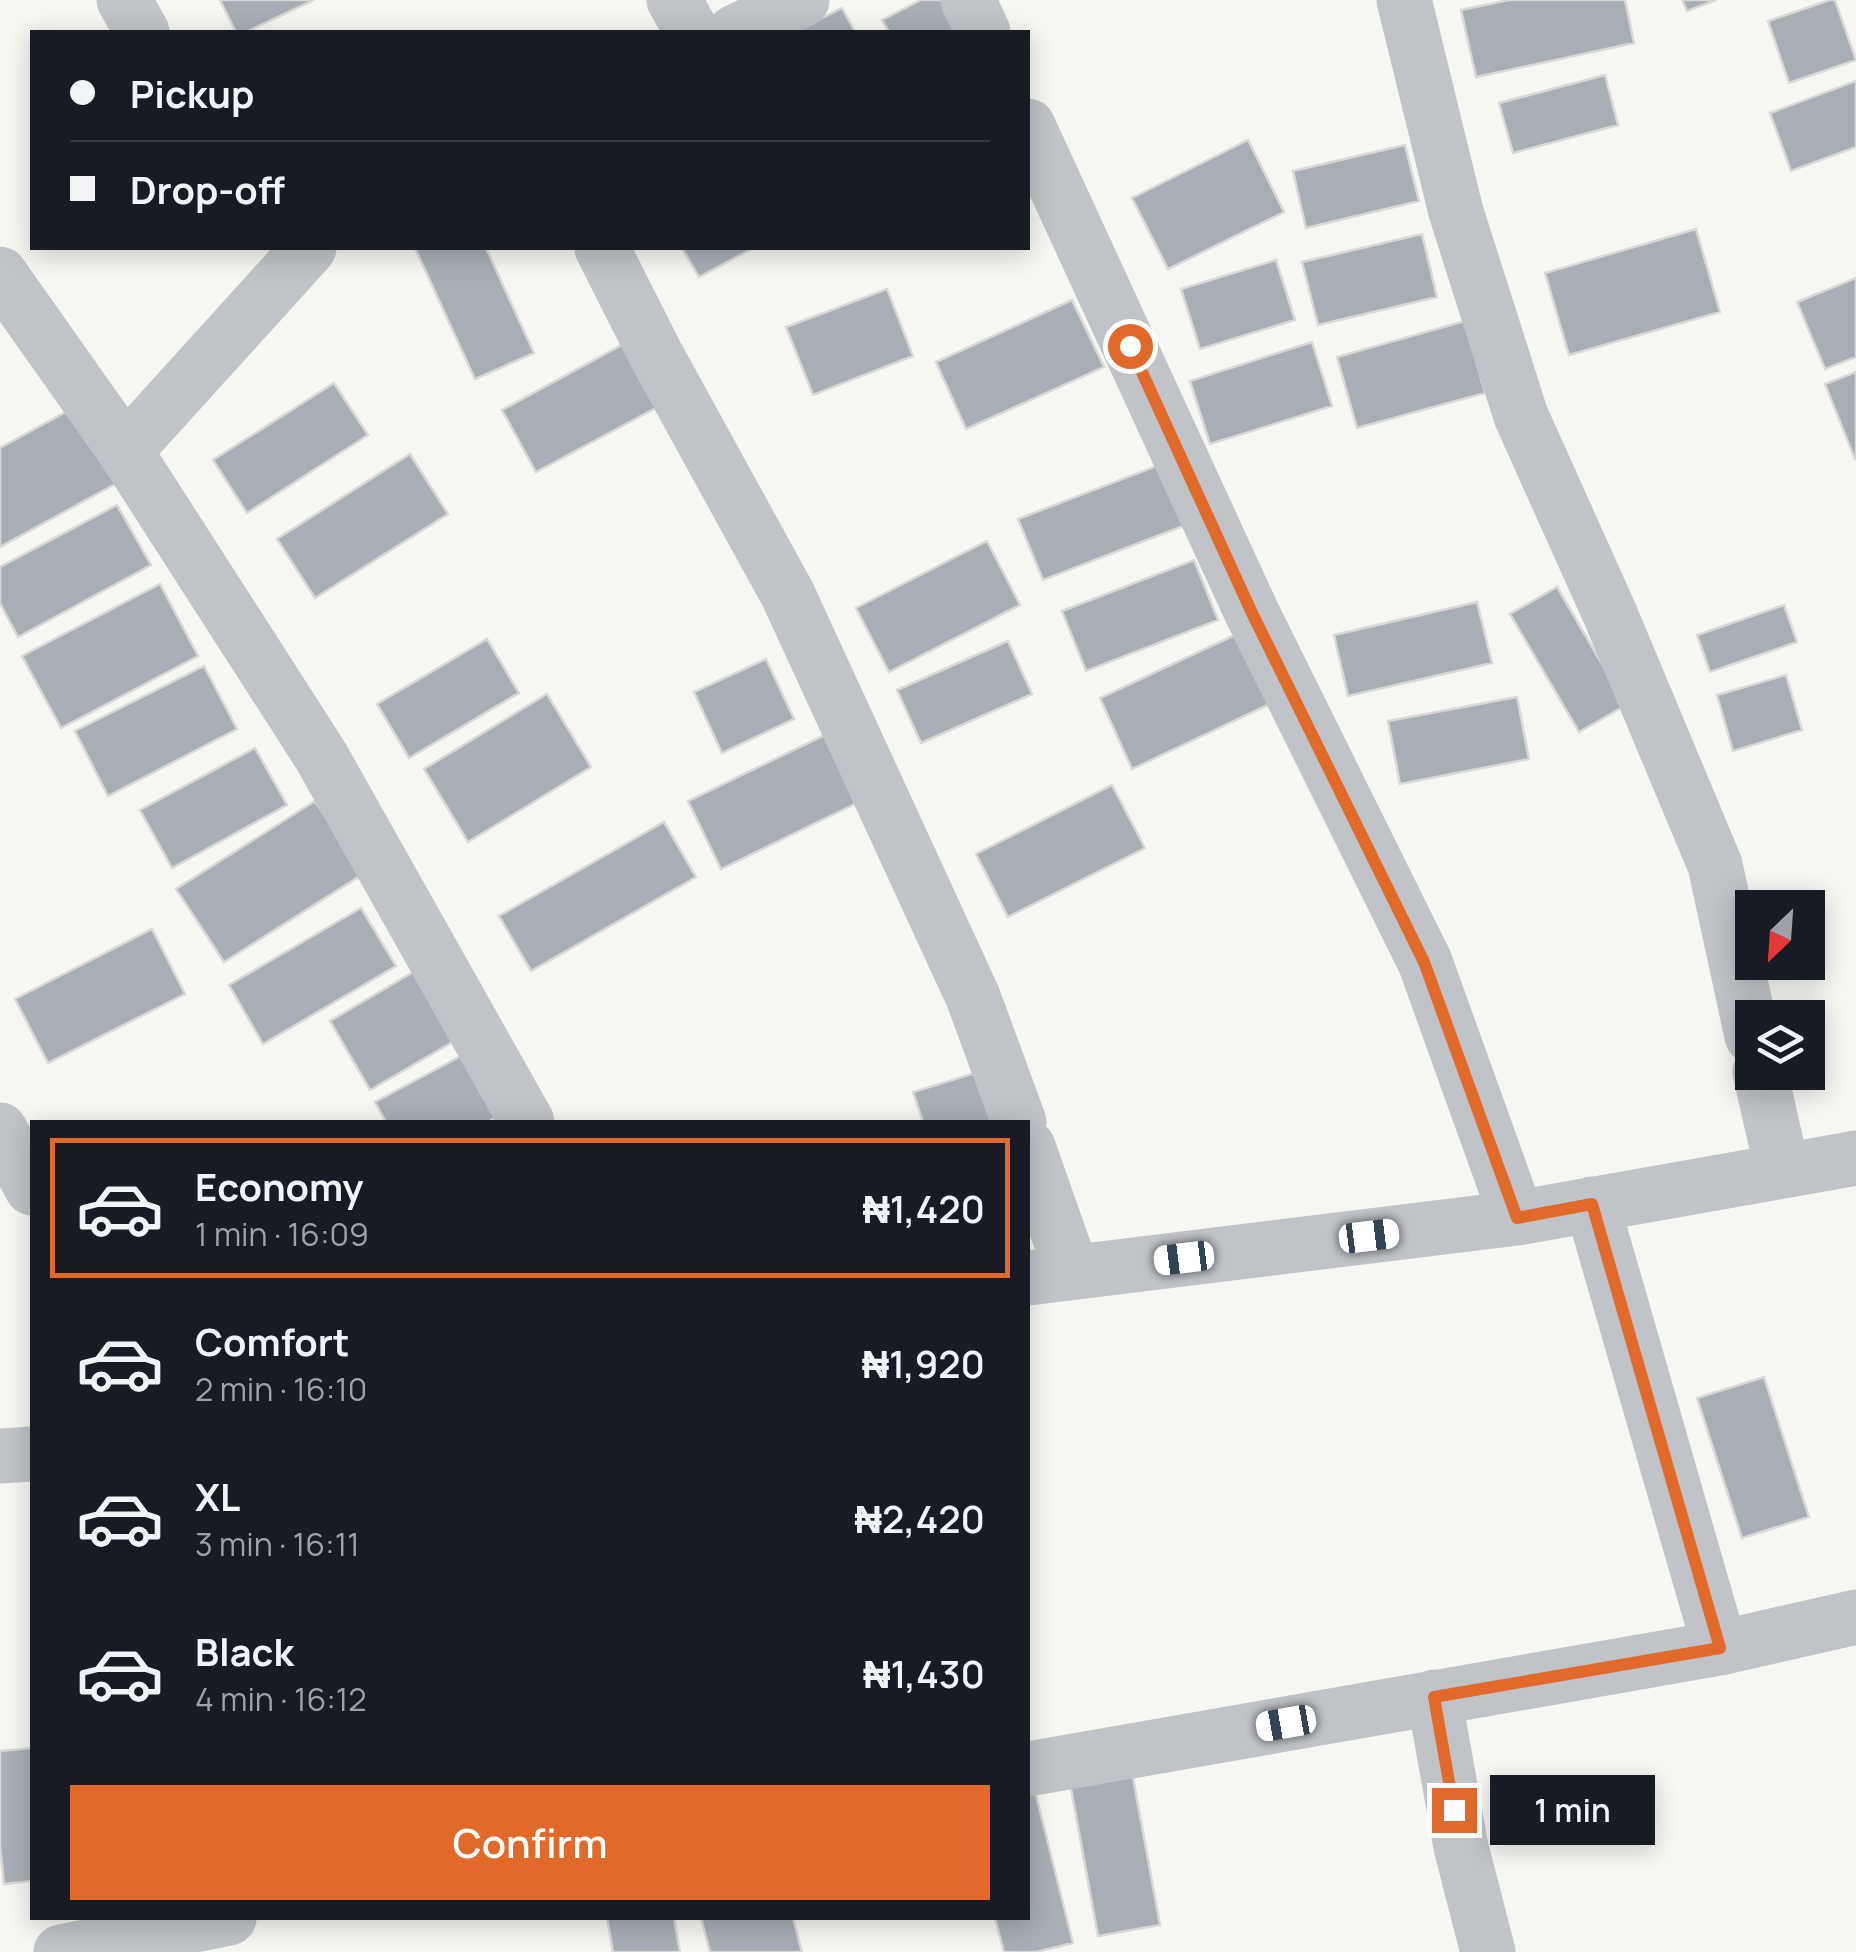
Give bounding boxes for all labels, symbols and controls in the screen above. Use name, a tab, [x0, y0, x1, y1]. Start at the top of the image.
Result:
text: Pickup	[130, 67, 254, 119]
text: Drop-off	[130, 163, 285, 215]
route start	[1108, 324, 1153, 369]
north arrow	[1735, 890, 1825, 980]
map controls	[1735, 890, 1825, 1090]
button: layers	[1735, 1000, 1825, 1090]
text: Economy	[195, 1160, 364, 1212]
icon: car	[75, 1163, 165, 1253]
text: ₦1,420	[862, 1182, 985, 1234]
text: 1 min · 16:09	[195, 1212, 369, 1256]
car	[1337, 1217, 1401, 1255]
car	[1152, 1239, 1216, 1277]
text: Comfort	[195, 1315, 349, 1367]
icon: car	[75, 1318, 165, 1408]
text: ₦1,920	[862, 1337, 985, 1389]
text: 2 min · 16:10	[195, 1367, 367, 1411]
text: XL	[195, 1470, 240, 1522]
icon: car	[75, 1473, 165, 1563]
text: ₦2,420	[855, 1492, 985, 1544]
text: 3 min · 16:11	[195, 1522, 360, 1566]
text: Black	[195, 1625, 294, 1677]
icon: car	[75, 1628, 165, 1718]
text: ₦1,430	[863, 1647, 985, 1699]
text: 4 min · 16:12	[195, 1677, 367, 1721]
car	[1254, 1703, 1318, 1743]
callout: 1 min	[1489, 1775, 1654, 1845]
button: Confirm	[70, 1785, 990, 1900]
route end	[1432, 1788, 1477, 1833]
text: 1 min	[1534, 1788, 1611, 1832]

